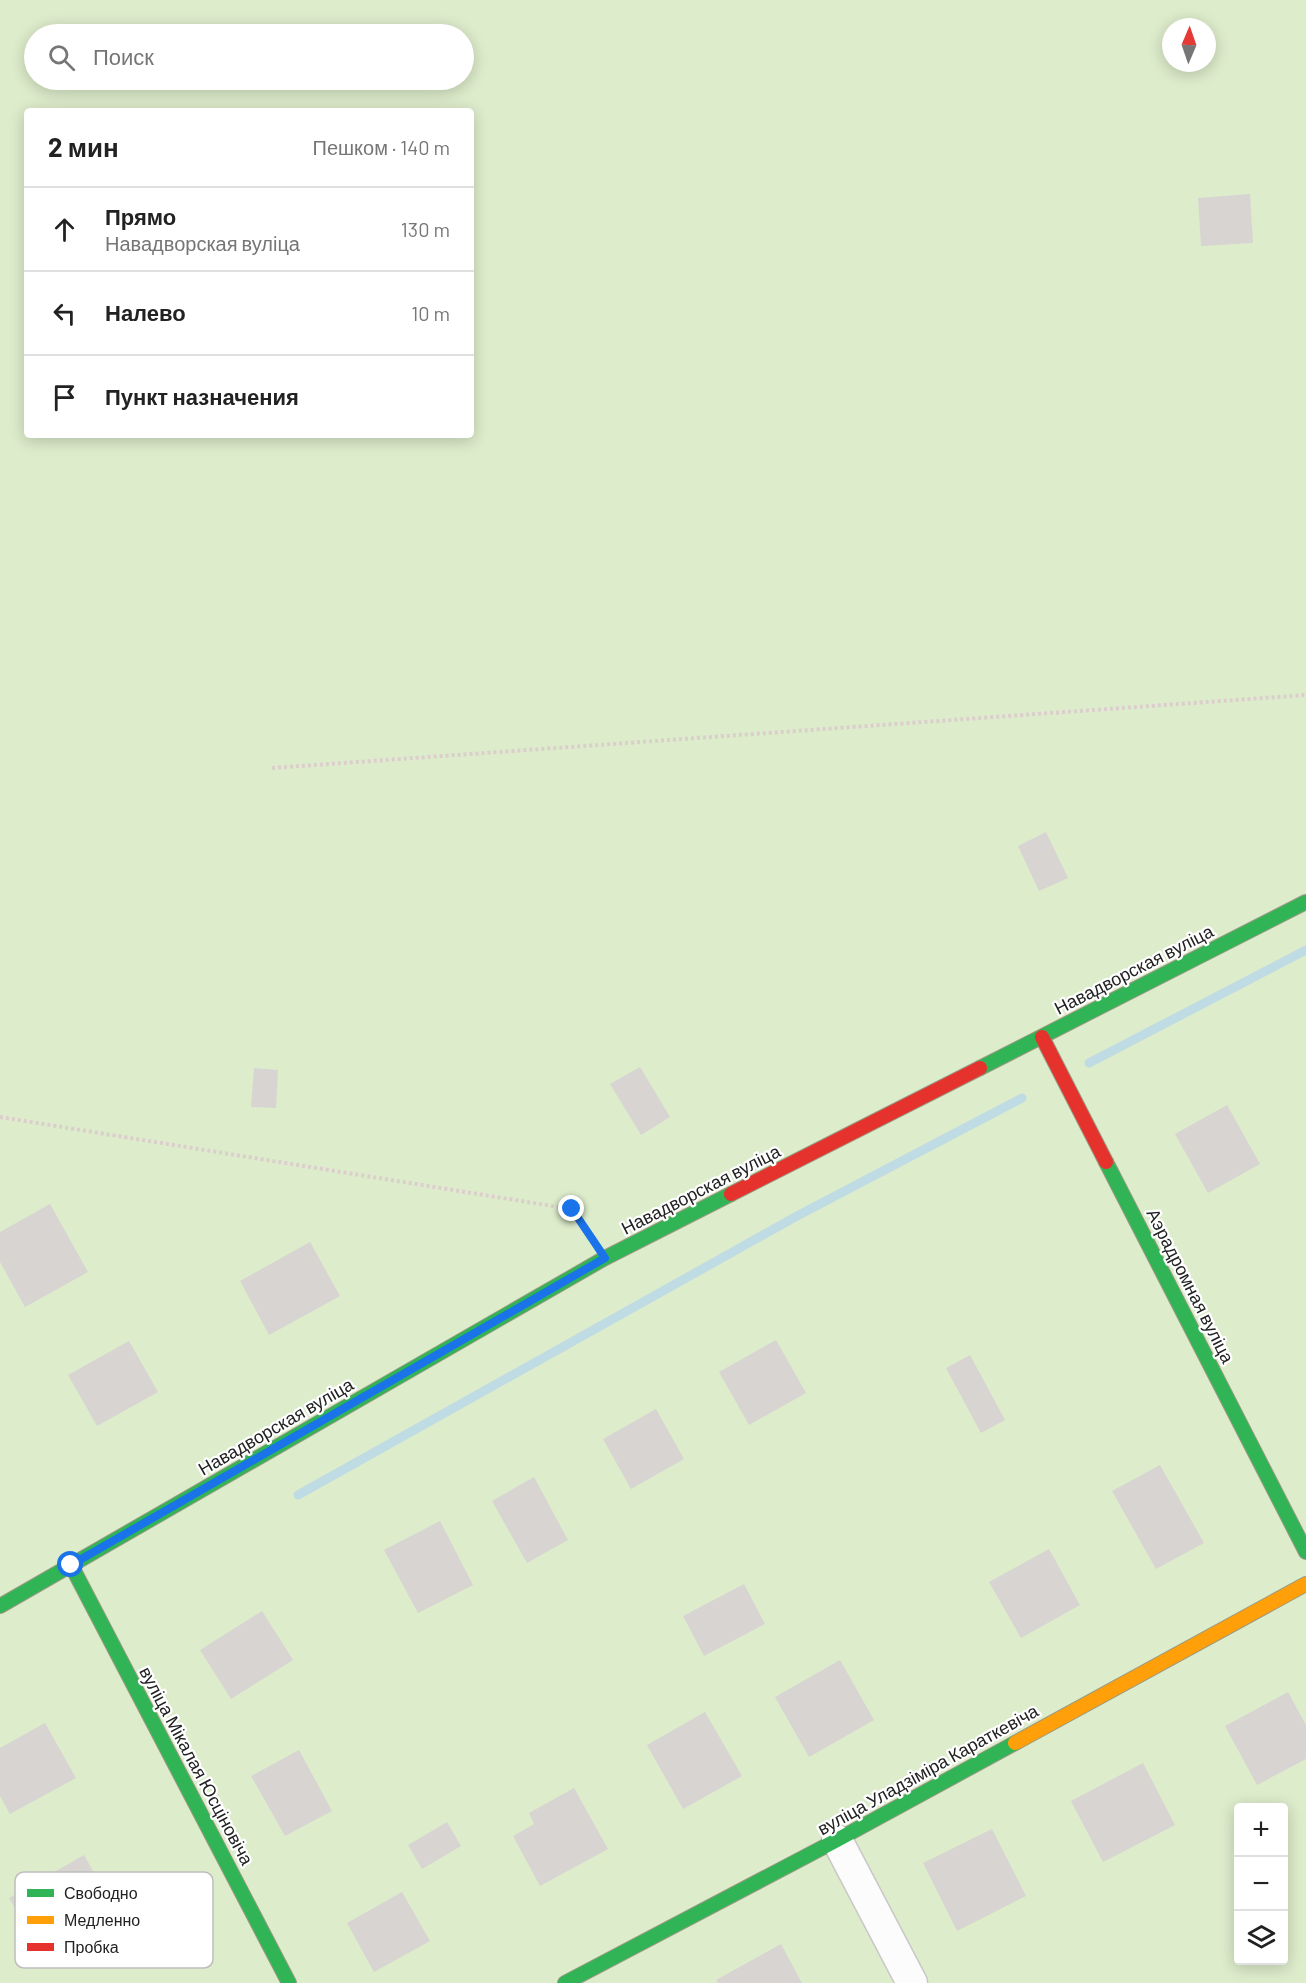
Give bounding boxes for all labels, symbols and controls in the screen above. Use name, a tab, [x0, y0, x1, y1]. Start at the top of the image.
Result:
north arrow	[1162, 18, 1216, 72]
search box	[24, 24, 474, 90]
icon: search	[45, 41, 78, 74]
text: Поиск	[93, 43, 154, 69]
text: 2 мин	[48, 131, 119, 162]
text: Пешком · 140 m	[313, 135, 450, 159]
text: Прямо	[105, 203, 176, 229]
icon: ahead	[48, 213, 81, 246]
text: 130 m	[401, 217, 450, 241]
text: Навадворская вуліца	[105, 231, 300, 255]
icon: left	[48, 297, 81, 330]
text: Налево	[105, 299, 186, 325]
text: 10 m	[411, 301, 450, 325]
icon: arrive	[48, 381, 81, 414]
text: Пункт назначения	[105, 383, 299, 409]
street label: Навадворская вуліца	[1050, 919, 1218, 1019]
street label: Навадворская вуліца	[617, 1139, 785, 1239]
route end	[558, 1195, 584, 1221]
street label: Аэрадромная вуліца	[1142, 1205, 1240, 1367]
street label: Навадворская вуліца	[194, 1372, 358, 1480]
route start	[57, 1551, 83, 1577]
street label: вуліца Мікалая Юсціновіча	[135, 1662, 259, 1869]
street label: вуліца Уладзіміра Караткевіча	[813, 1699, 1043, 1839]
map controls	[1234, 1803, 1288, 1965]
button: +	[1234, 1803, 1288, 1857]
button: −	[1234, 1857, 1288, 1911]
legend	[15, 1872, 213, 1968]
text: Свободно	[64, 1883, 138, 1902]
text: Медленно	[64, 1910, 140, 1929]
button: layers	[1234, 1911, 1288, 1965]
text: Пробка	[64, 1937, 119, 1956]

